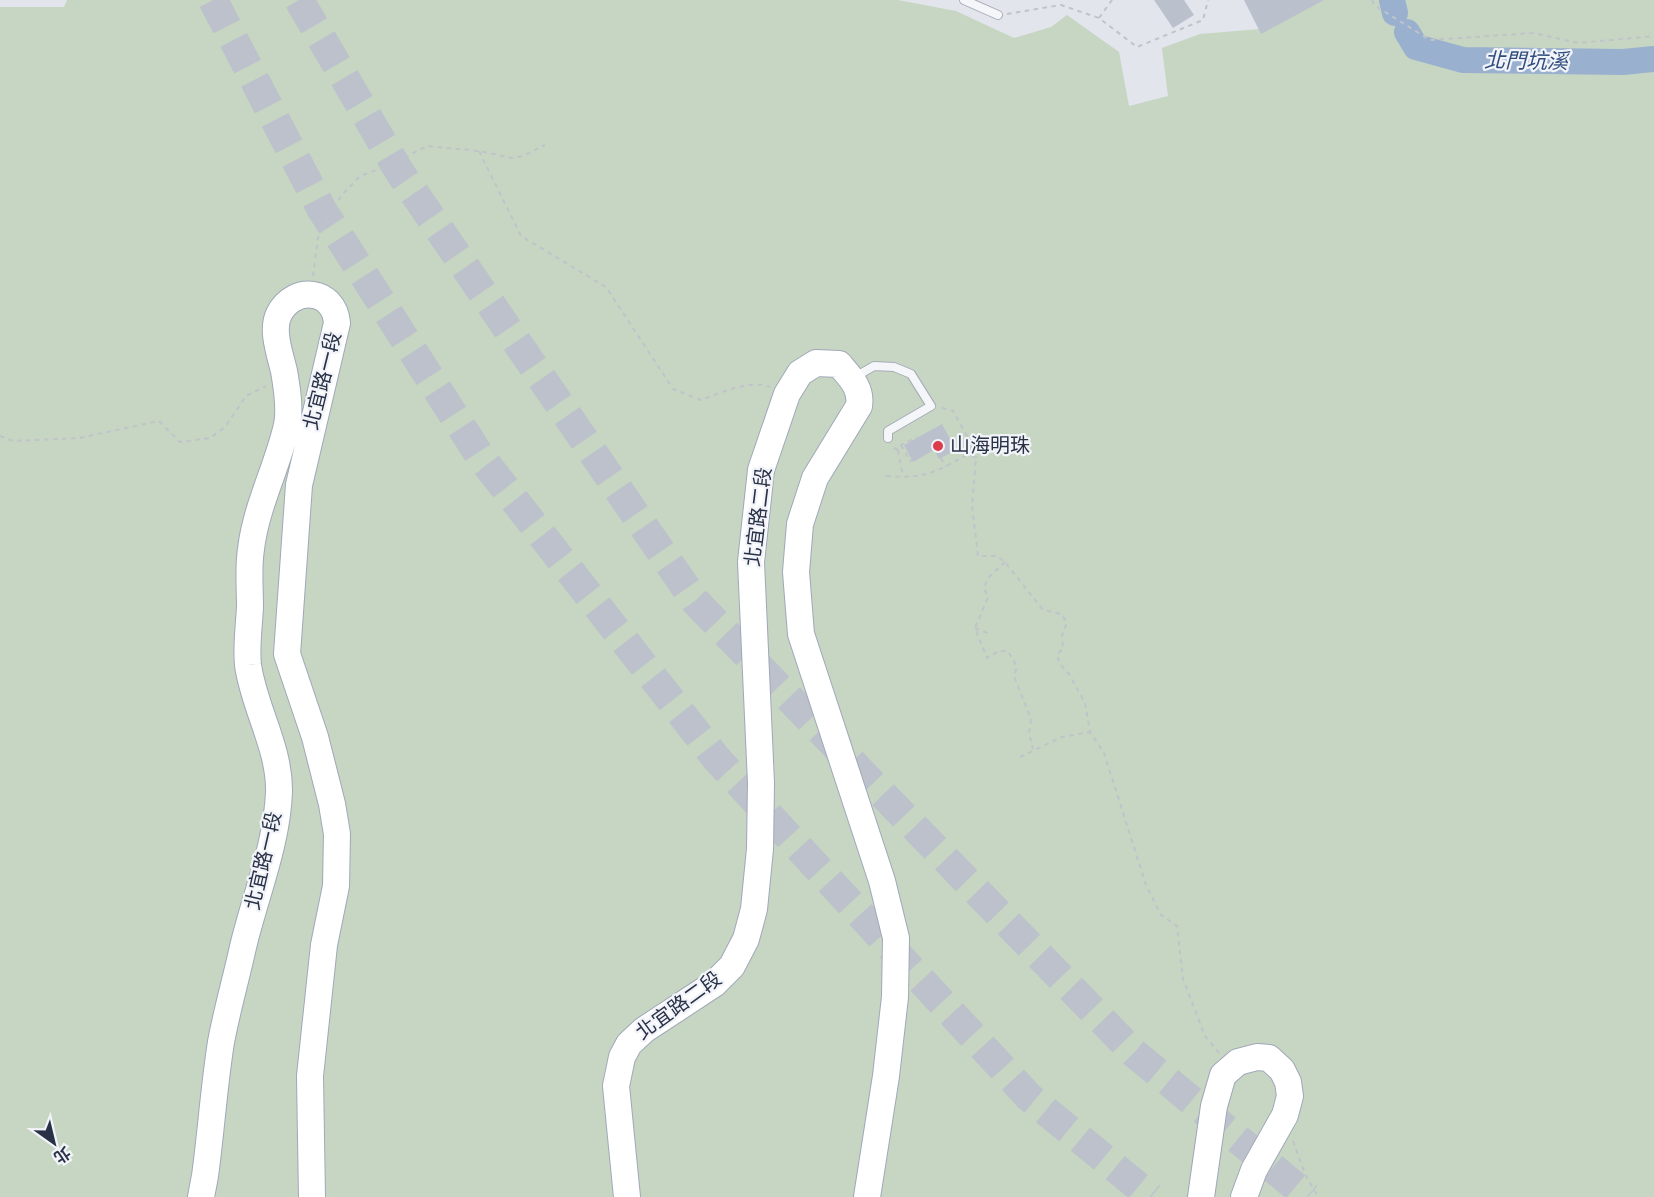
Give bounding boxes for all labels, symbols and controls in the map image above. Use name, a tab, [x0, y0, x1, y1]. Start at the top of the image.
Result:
water label: 北門坑溪	[1484, 45, 1571, 77]
street label: 北宜路一段	[297, 329, 349, 433]
place label: 山海明珠	[950, 432, 1030, 460]
marker: 山海明珠	[931, 439, 945, 453]
street label: 北宜路二段	[739, 466, 779, 568]
street label: 北宜路一段	[239, 809, 289, 913]
street label: 北宜路二段	[630, 965, 728, 1047]
north arrow	[24, 1113, 84, 1173]
text: 北	[49, 1141, 75, 1168]

